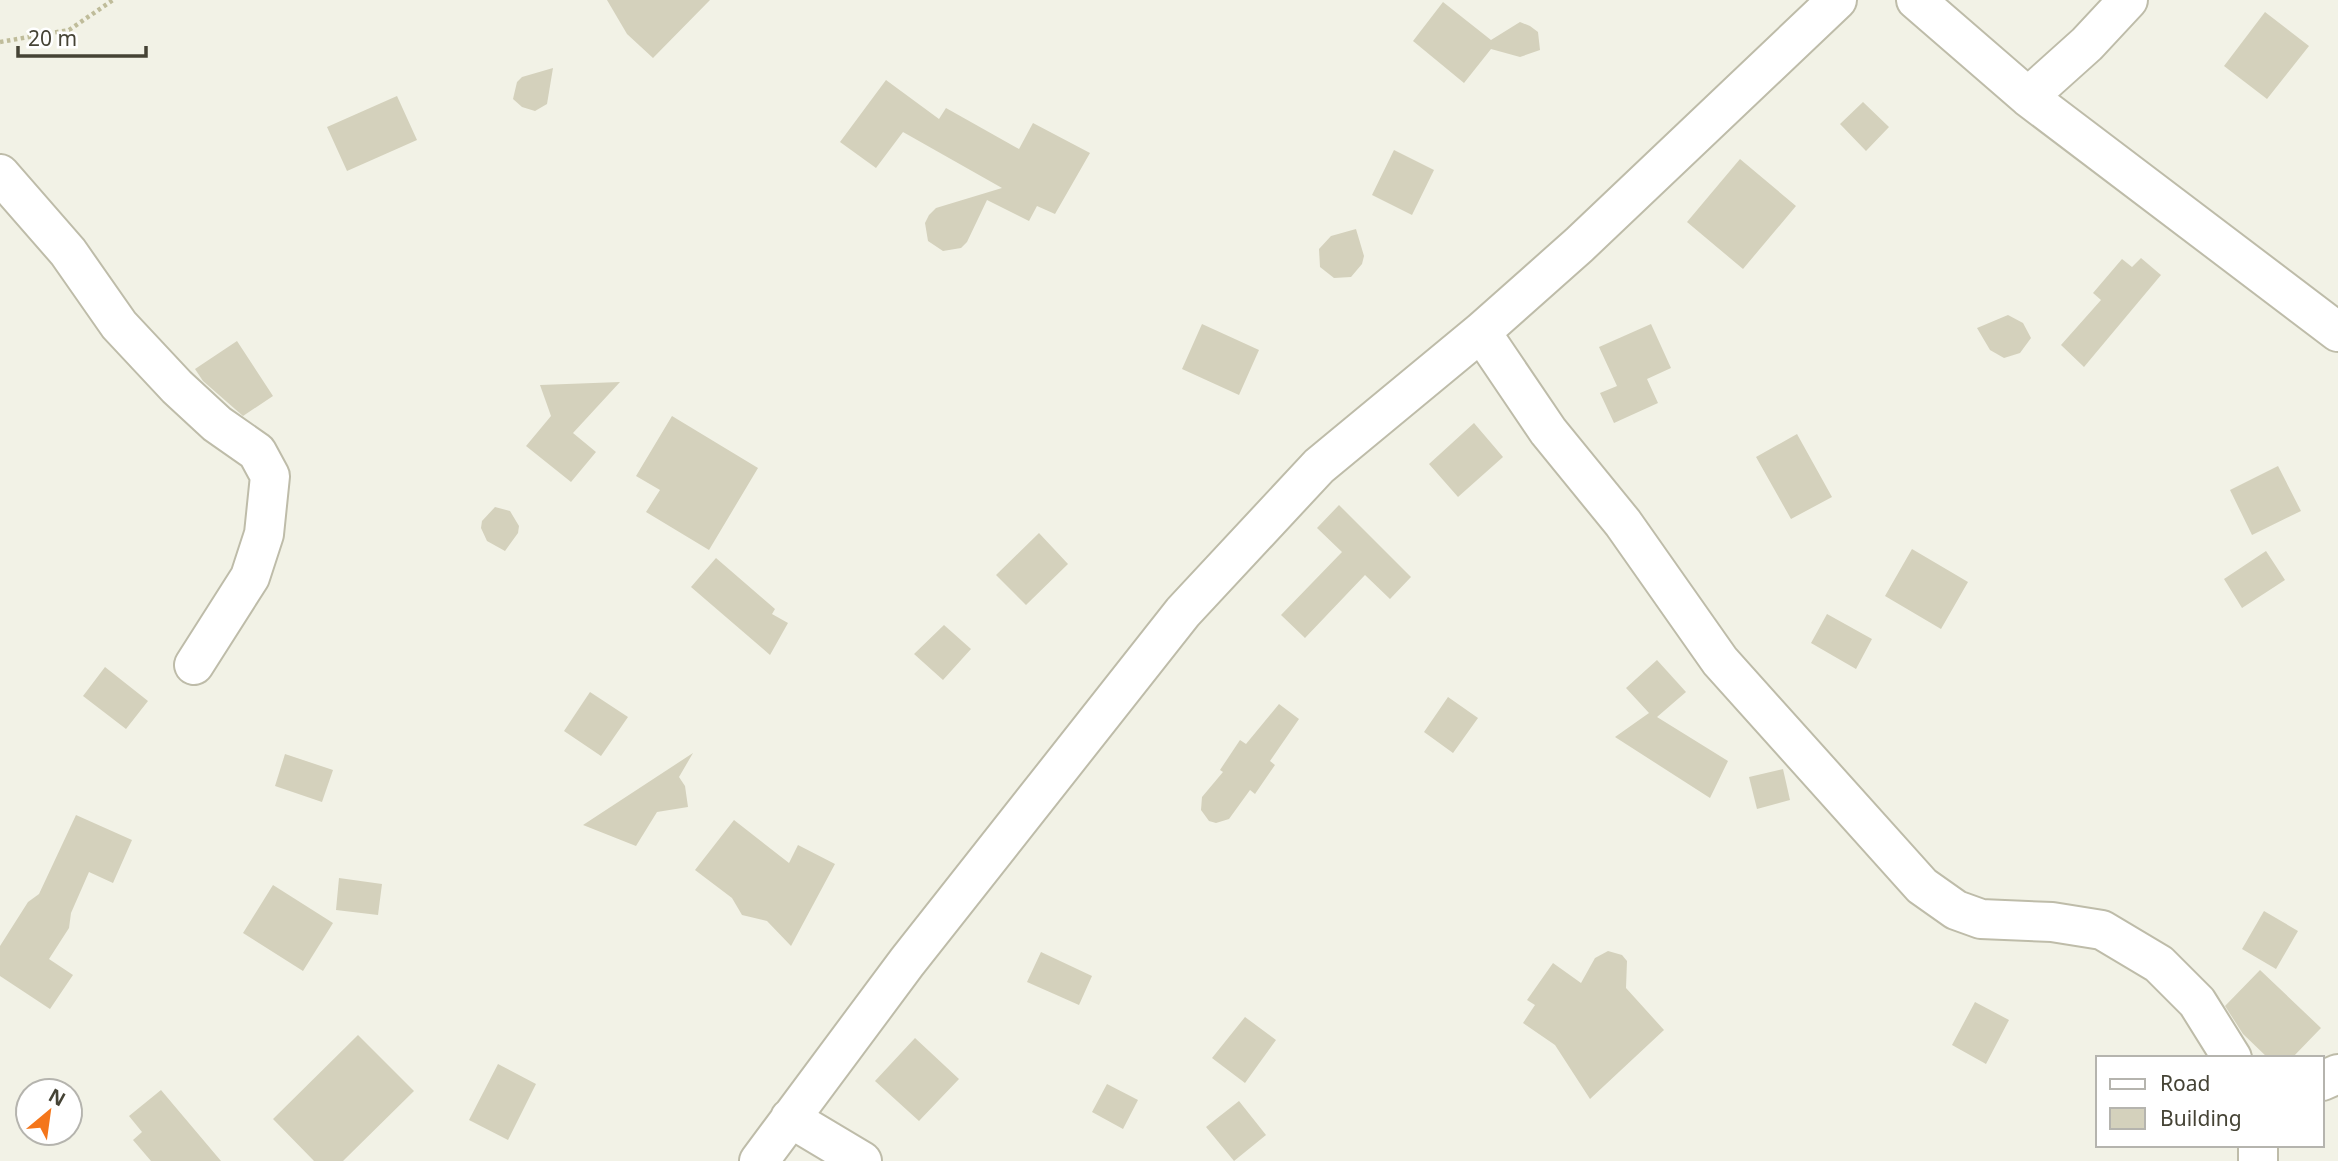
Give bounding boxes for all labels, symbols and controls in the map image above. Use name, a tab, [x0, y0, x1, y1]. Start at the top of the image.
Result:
scale bar	[18, 14, 145, 58]
text: 20 m	[28, 24, 77, 52]
legend	[2096, 1056, 2324, 1147]
text: Road	[2160, 1069, 2210, 1097]
north arrow	[14, 1077, 84, 1147]
text: N	[44, 1082, 70, 1112]
text: Building	[2160, 1104, 2242, 1132]

